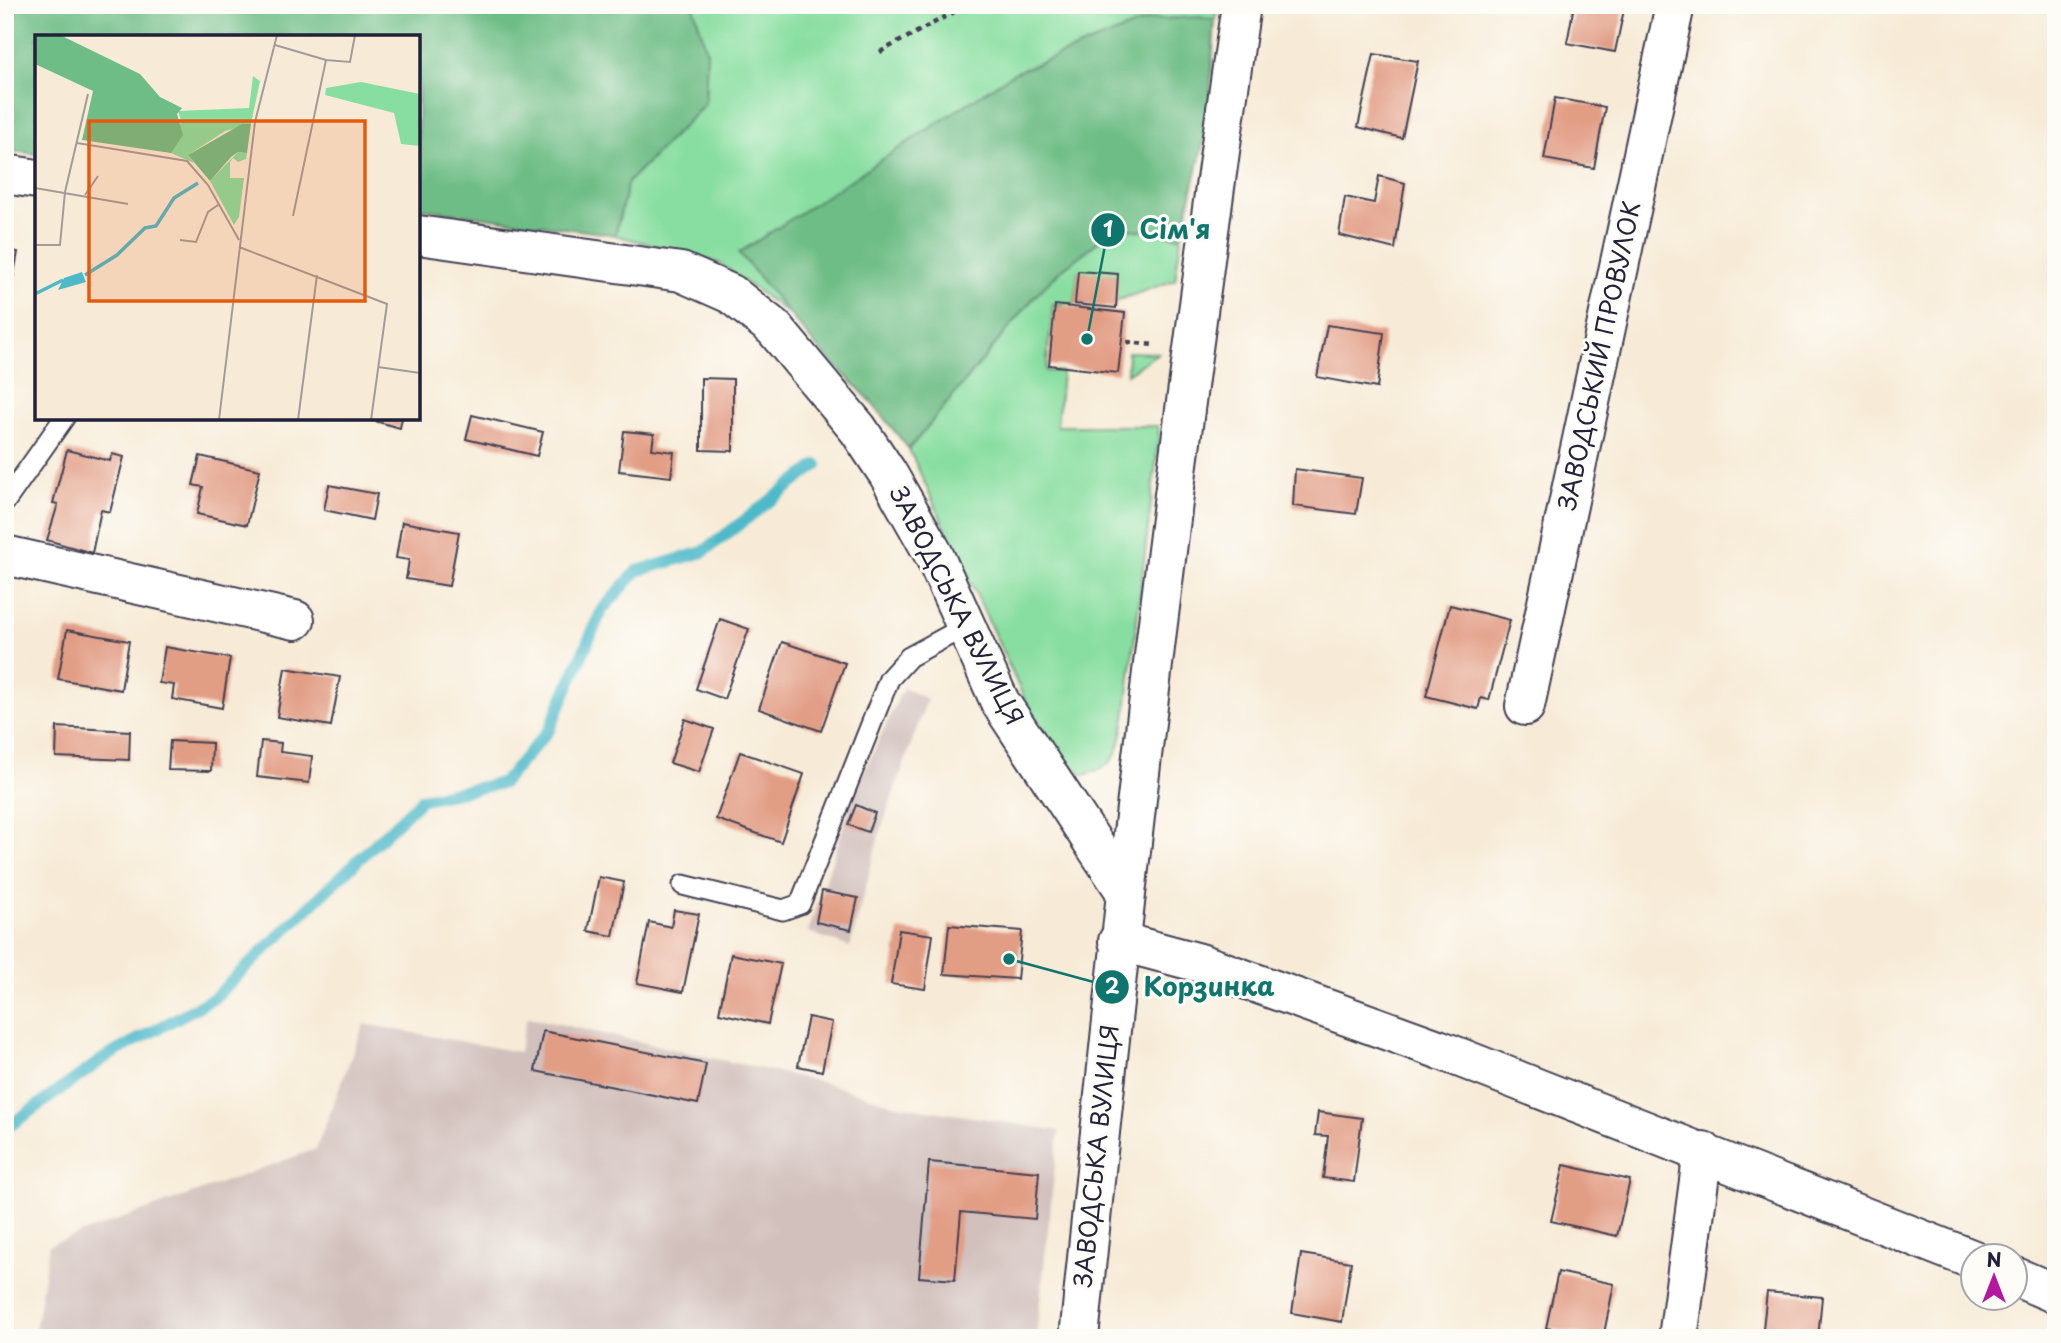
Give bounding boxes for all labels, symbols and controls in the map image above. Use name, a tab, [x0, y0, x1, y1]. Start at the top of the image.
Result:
inset map	[35, 35, 420, 420]
street label: ЗАВОДСЬКИЙ ПРОВУЛОК	[1548, 198, 1648, 513]
callout: Сім'я	[1091, 207, 1225, 254]
text: Сім'я	[1139, 209, 1211, 248]
text: 1	[1103, 212, 1113, 244]
street label: ЗАВОДСЬКА ВУЛИЦЯ	[882, 479, 1034, 731]
callout: Корзинка	[1094, 963, 1288, 1010]
text: Корзинка	[1144, 966, 1275, 1005]
text: 2	[1105, 969, 1120, 1001]
street label: ЗАВОДСЬКА ВУЛИЦЯ	[1063, 1023, 1127, 1289]
north arrow	[1960, 1242, 2030, 1312]
text: N	[1986, 1245, 2002, 1273]

